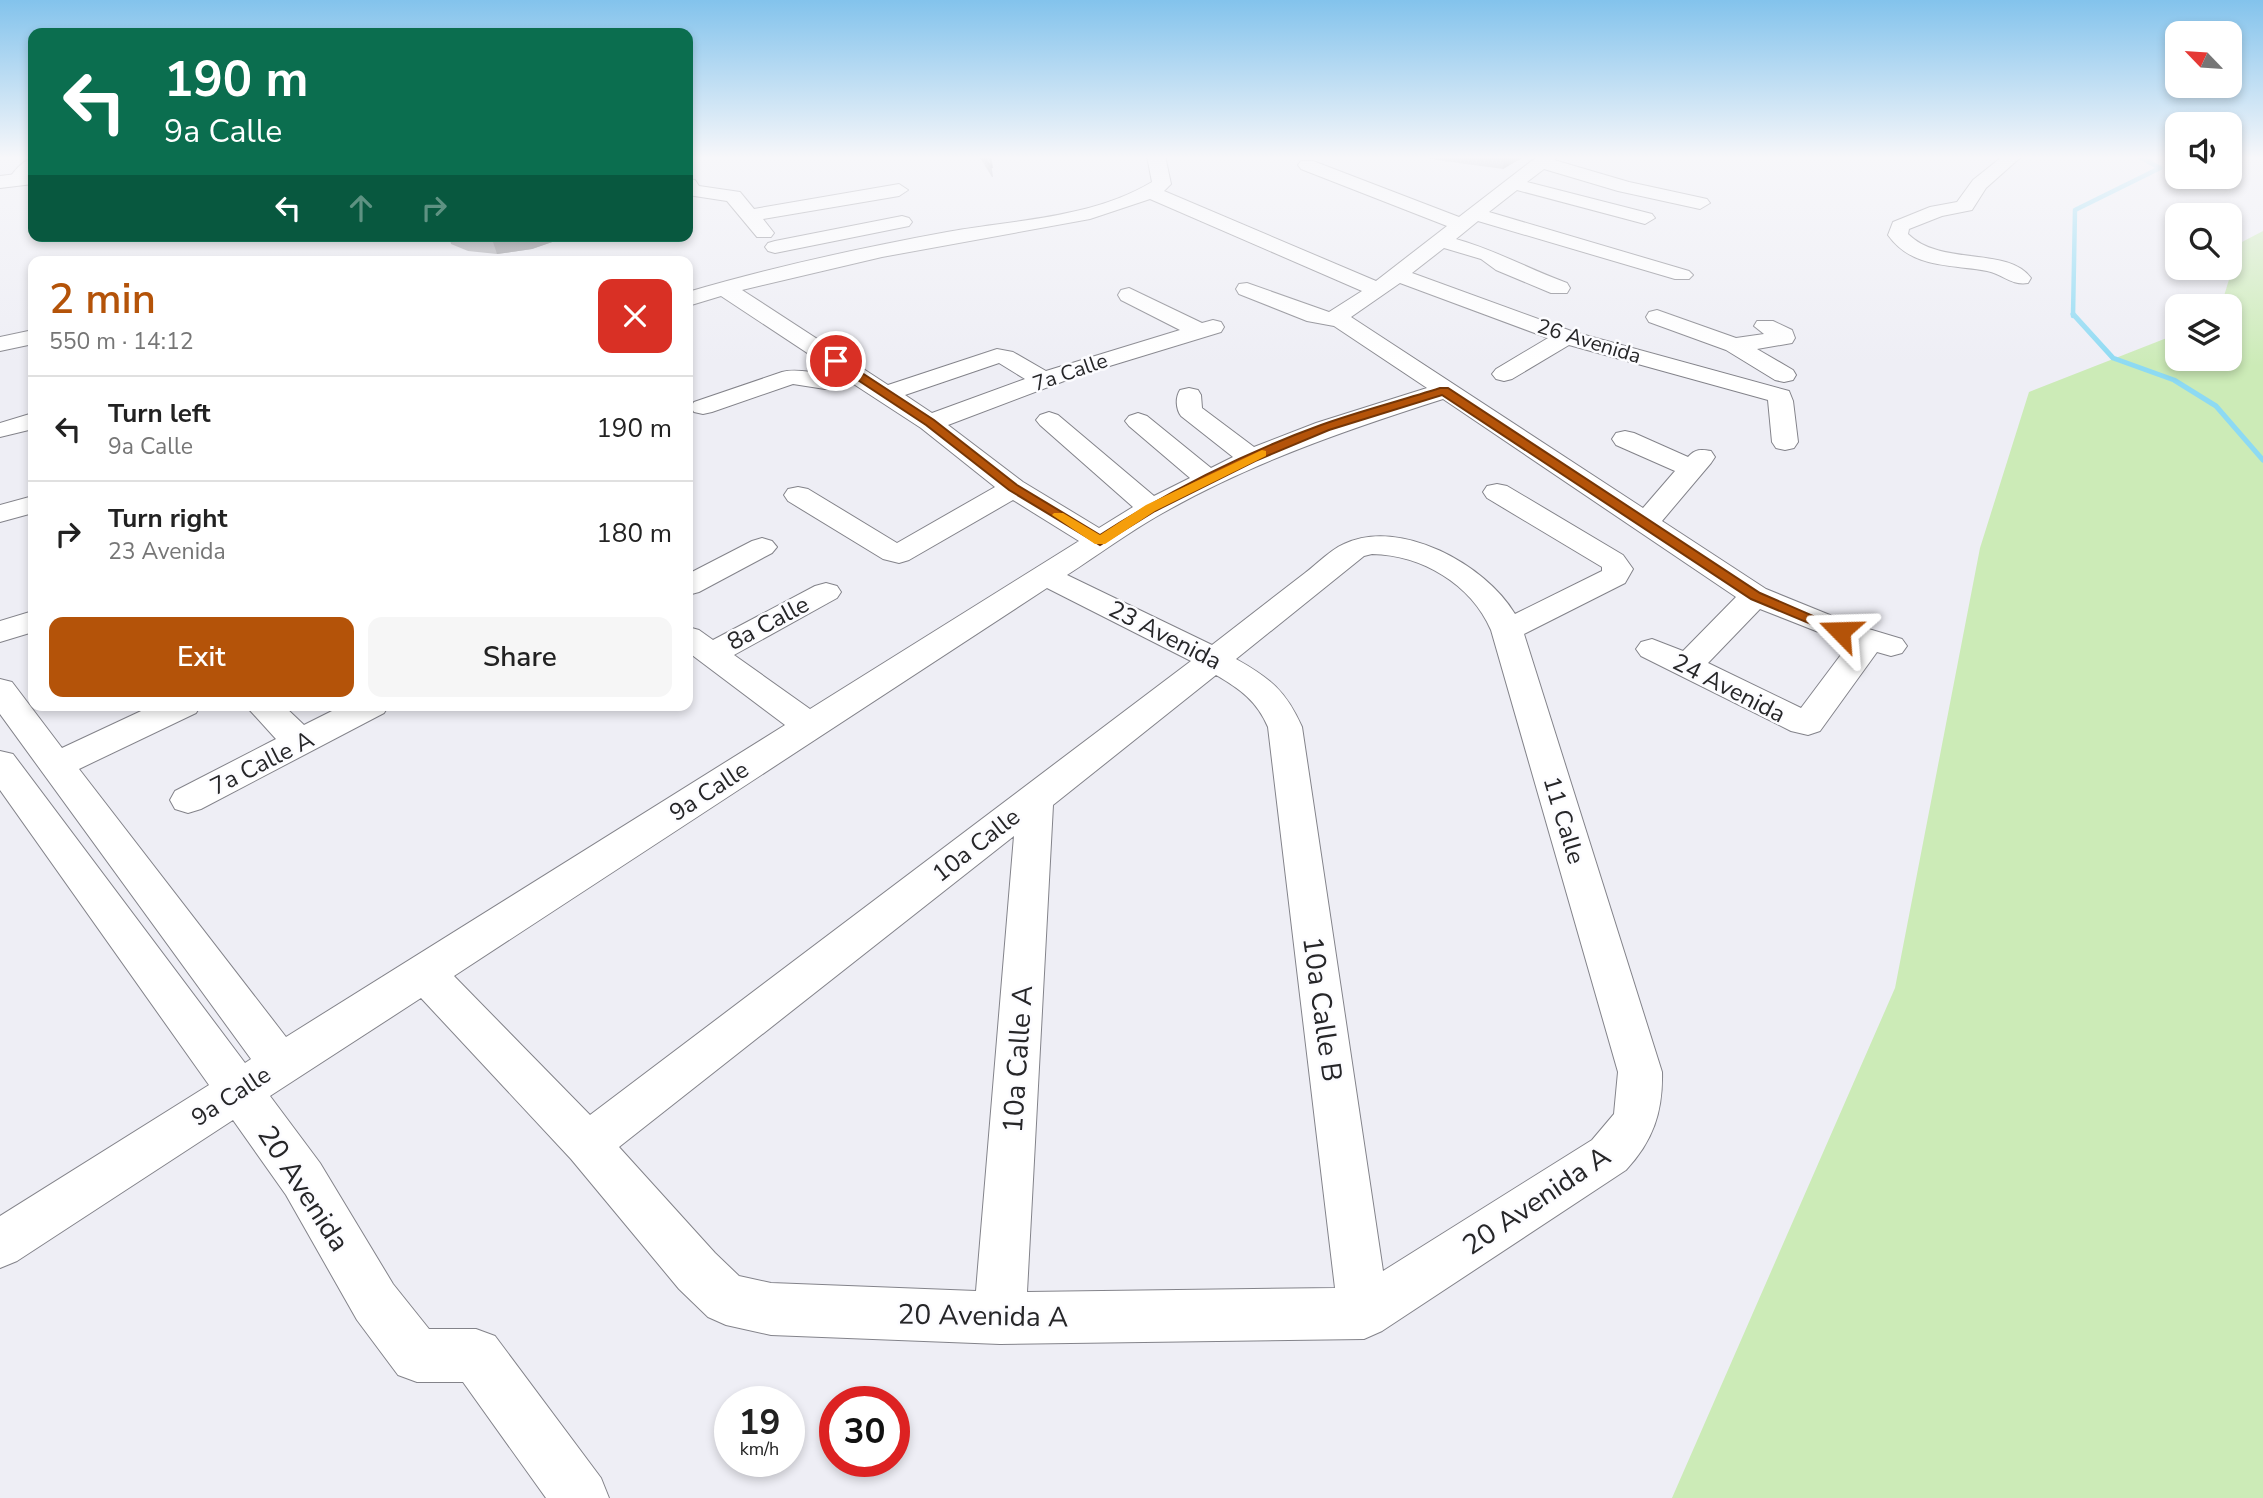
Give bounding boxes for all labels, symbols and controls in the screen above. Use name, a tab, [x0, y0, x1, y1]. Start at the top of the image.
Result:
north arrow	[2165, 21, 2242, 98]
map controls	[2165, 21, 2242, 371]
text: 190 m	[164, 46, 308, 113]
icon: left	[49, 56, 140, 147]
text: 9a Calle	[164, 110, 282, 153]
button: sound	[2165, 112, 2242, 189]
icon: left	[269, 189, 307, 227]
icon: ahead	[342, 189, 380, 227]
icon: right	[415, 189, 453, 227]
button: search	[2165, 203, 2242, 280]
text: 2 min	[49, 271, 156, 328]
button: close	[598, 279, 672, 353]
button: layers	[2165, 294, 2242, 371]
street label: 26 Avenida	[1534, 312, 1644, 370]
text: 550 m · 14:12	[49, 326, 194, 357]
pin	[806, 331, 866, 391]
icon: arrive	[817, 342, 855, 380]
street label: 7a Calle	[1029, 346, 1111, 398]
text: Turn left	[108, 396, 211, 431]
icon: left	[49, 410, 87, 448]
text: 190 m	[596, 411, 672, 446]
text: 9a Calle	[108, 431, 193, 462]
text: Turn right	[108, 501, 227, 536]
icon: right	[49, 515, 87, 553]
text: 180 m	[596, 516, 672, 551]
text: 23 Avenida	[108, 536, 226, 567]
street label: 8a Calle	[721, 588, 815, 658]
street label: 23 Avenida	[1103, 593, 1227, 677]
position arrow	[1803, 594, 1877, 668]
button: Exit	[49, 617, 354, 697]
button: Share	[368, 617, 672, 697]
street label: 24 Avenida	[1667, 646, 1791, 730]
street label: 7a Calle A	[205, 723, 320, 803]
street label: 9a Calle	[663, 753, 755, 829]
street label: 11 Calle	[1535, 772, 1593, 868]
street label: 10a Calle	[926, 801, 1026, 889]
street label: 10a Calle B	[1293, 934, 1351, 1084]
street label: 10a Calle A	[994, 984, 1042, 1134]
street label: 9a Calle	[185, 1058, 277, 1134]
street label: 20 Avenida	[248, 1118, 358, 1259]
street label: 20 Avenida A	[1455, 1137, 1618, 1264]
street label: 20 Avenida A	[897, 1296, 1069, 1336]
speed limit sign: 30	[819, 1386, 910, 1477]
text: 19	[738, 1399, 781, 1446]
text: km/h	[740, 1437, 779, 1461]

